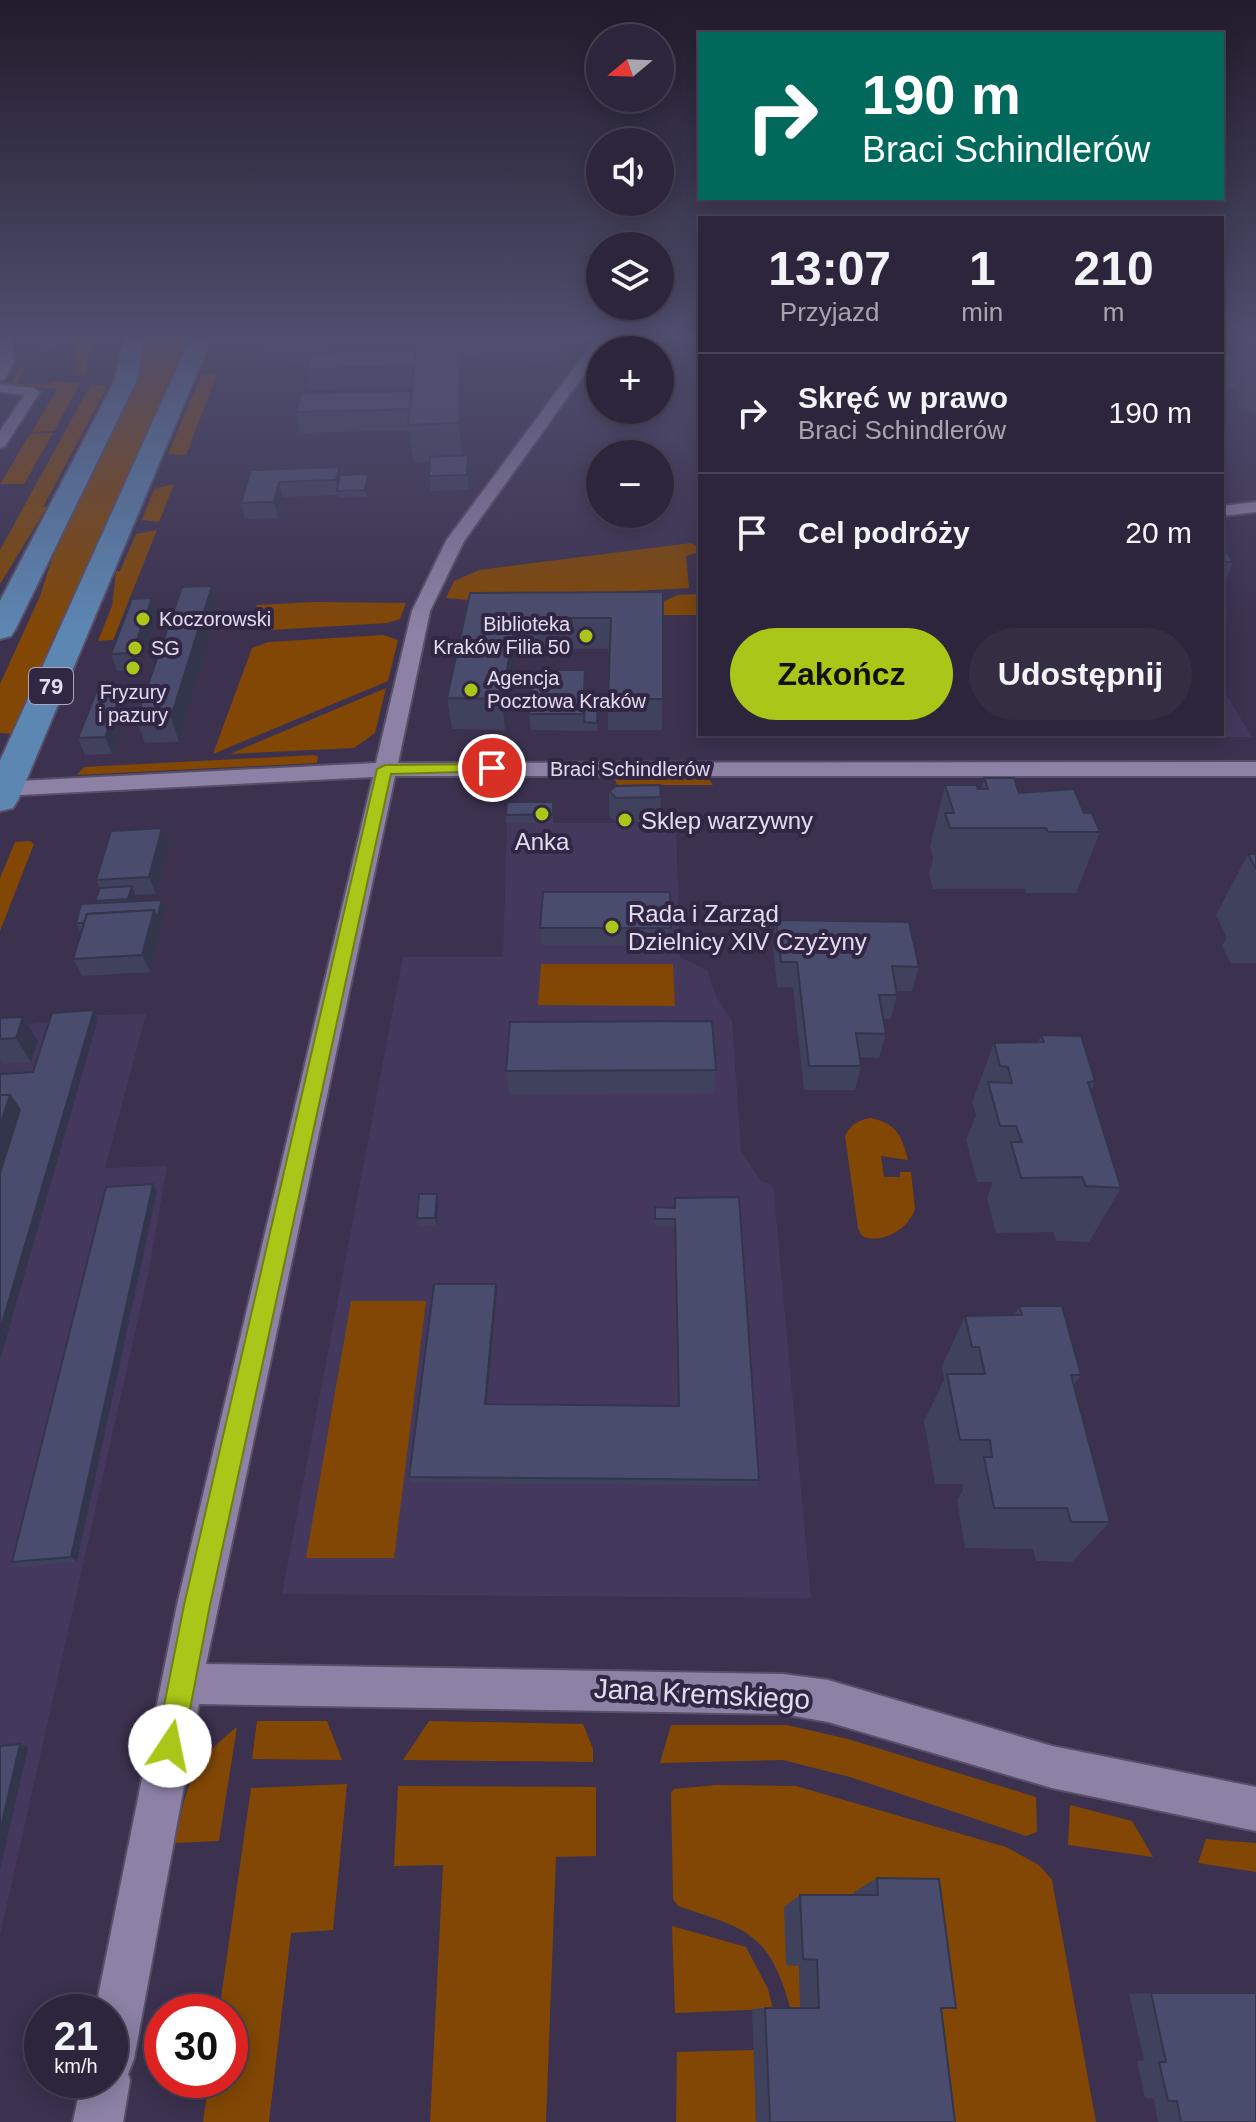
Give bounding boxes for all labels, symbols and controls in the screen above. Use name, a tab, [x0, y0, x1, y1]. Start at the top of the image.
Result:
north arrow	[586, 24, 674, 112]
map controls	[586, 24, 674, 528]
text: 190 m	[862, 63, 1021, 126]
icon: right	[730, 64, 834, 168]
button: sound	[586, 128, 674, 216]
text: Braci Schindlerów	[862, 129, 1150, 170]
button: layers	[586, 232, 674, 320]
text: 13:07	[768, 242, 891, 295]
text: 1	[969, 242, 996, 295]
text: 210	[1074, 242, 1154, 295]
text: Przyjazd	[780, 297, 880, 327]
text: min	[961, 297, 1003, 327]
text: m	[1103, 297, 1124, 327]
button: +	[586, 336, 674, 424]
text: Skręć w prawo	[798, 381, 1008, 414]
icon: right	[730, 391, 774, 435]
text: 190 m	[1109, 396, 1192, 429]
text: Braci Schindlerów	[798, 415, 1006, 445]
button: −	[586, 440, 674, 528]
icon: arrive	[730, 511, 774, 555]
text: Cel podróży	[798, 516, 970, 549]
text: 20 m	[1125, 516, 1192, 549]
place label: Koczorowski	[159, 608, 271, 630]
marker: Koczorowski	[134, 610, 152, 628]
place label: Biblioteka Kraków Filia 50	[433, 613, 571, 658]
marker: Biblioteka Kraków Filia 50	[577, 627, 595, 645]
button: Zakończ	[730, 628, 953, 720]
button: Udostępnij	[969, 628, 1192, 720]
place label: SG	[151, 637, 180, 659]
marker: SG	[126, 639, 144, 657]
marker: Fryzury i pazury	[124, 659, 142, 677]
place label: Agencja Pocztowa Kraków	[487, 667, 647, 712]
road number: 79	[29, 668, 73, 704]
place label: Fryzury i pazury	[98, 681, 168, 726]
marker: Agencja Pocztowa Kraków	[462, 681, 480, 699]
pin	[458, 734, 526, 802]
icon: arrive	[470, 746, 514, 790]
street label: Braci Schindlerów	[550, 758, 711, 780]
marker: Anka	[533, 805, 551, 823]
place label: Sklep warzywny	[641, 807, 813, 834]
marker: Sklep warzywny	[616, 811, 634, 829]
place label: Anka	[515, 828, 570, 855]
place label: Rada i Zarząd Dzielnicy XIV Czyżyny	[628, 900, 867, 955]
marker: Rada i Zarząd Dzielnicy XIV Czyżyny	[603, 918, 621, 936]
street label: Jana Kremskiego	[593, 1673, 811, 1715]
position arrow	[128, 1704, 212, 1788]
speed limit sign: 30	[144, 1994, 248, 2098]
text: 21	[54, 2014, 98, 2058]
text: km/h	[54, 2055, 98, 2077]

